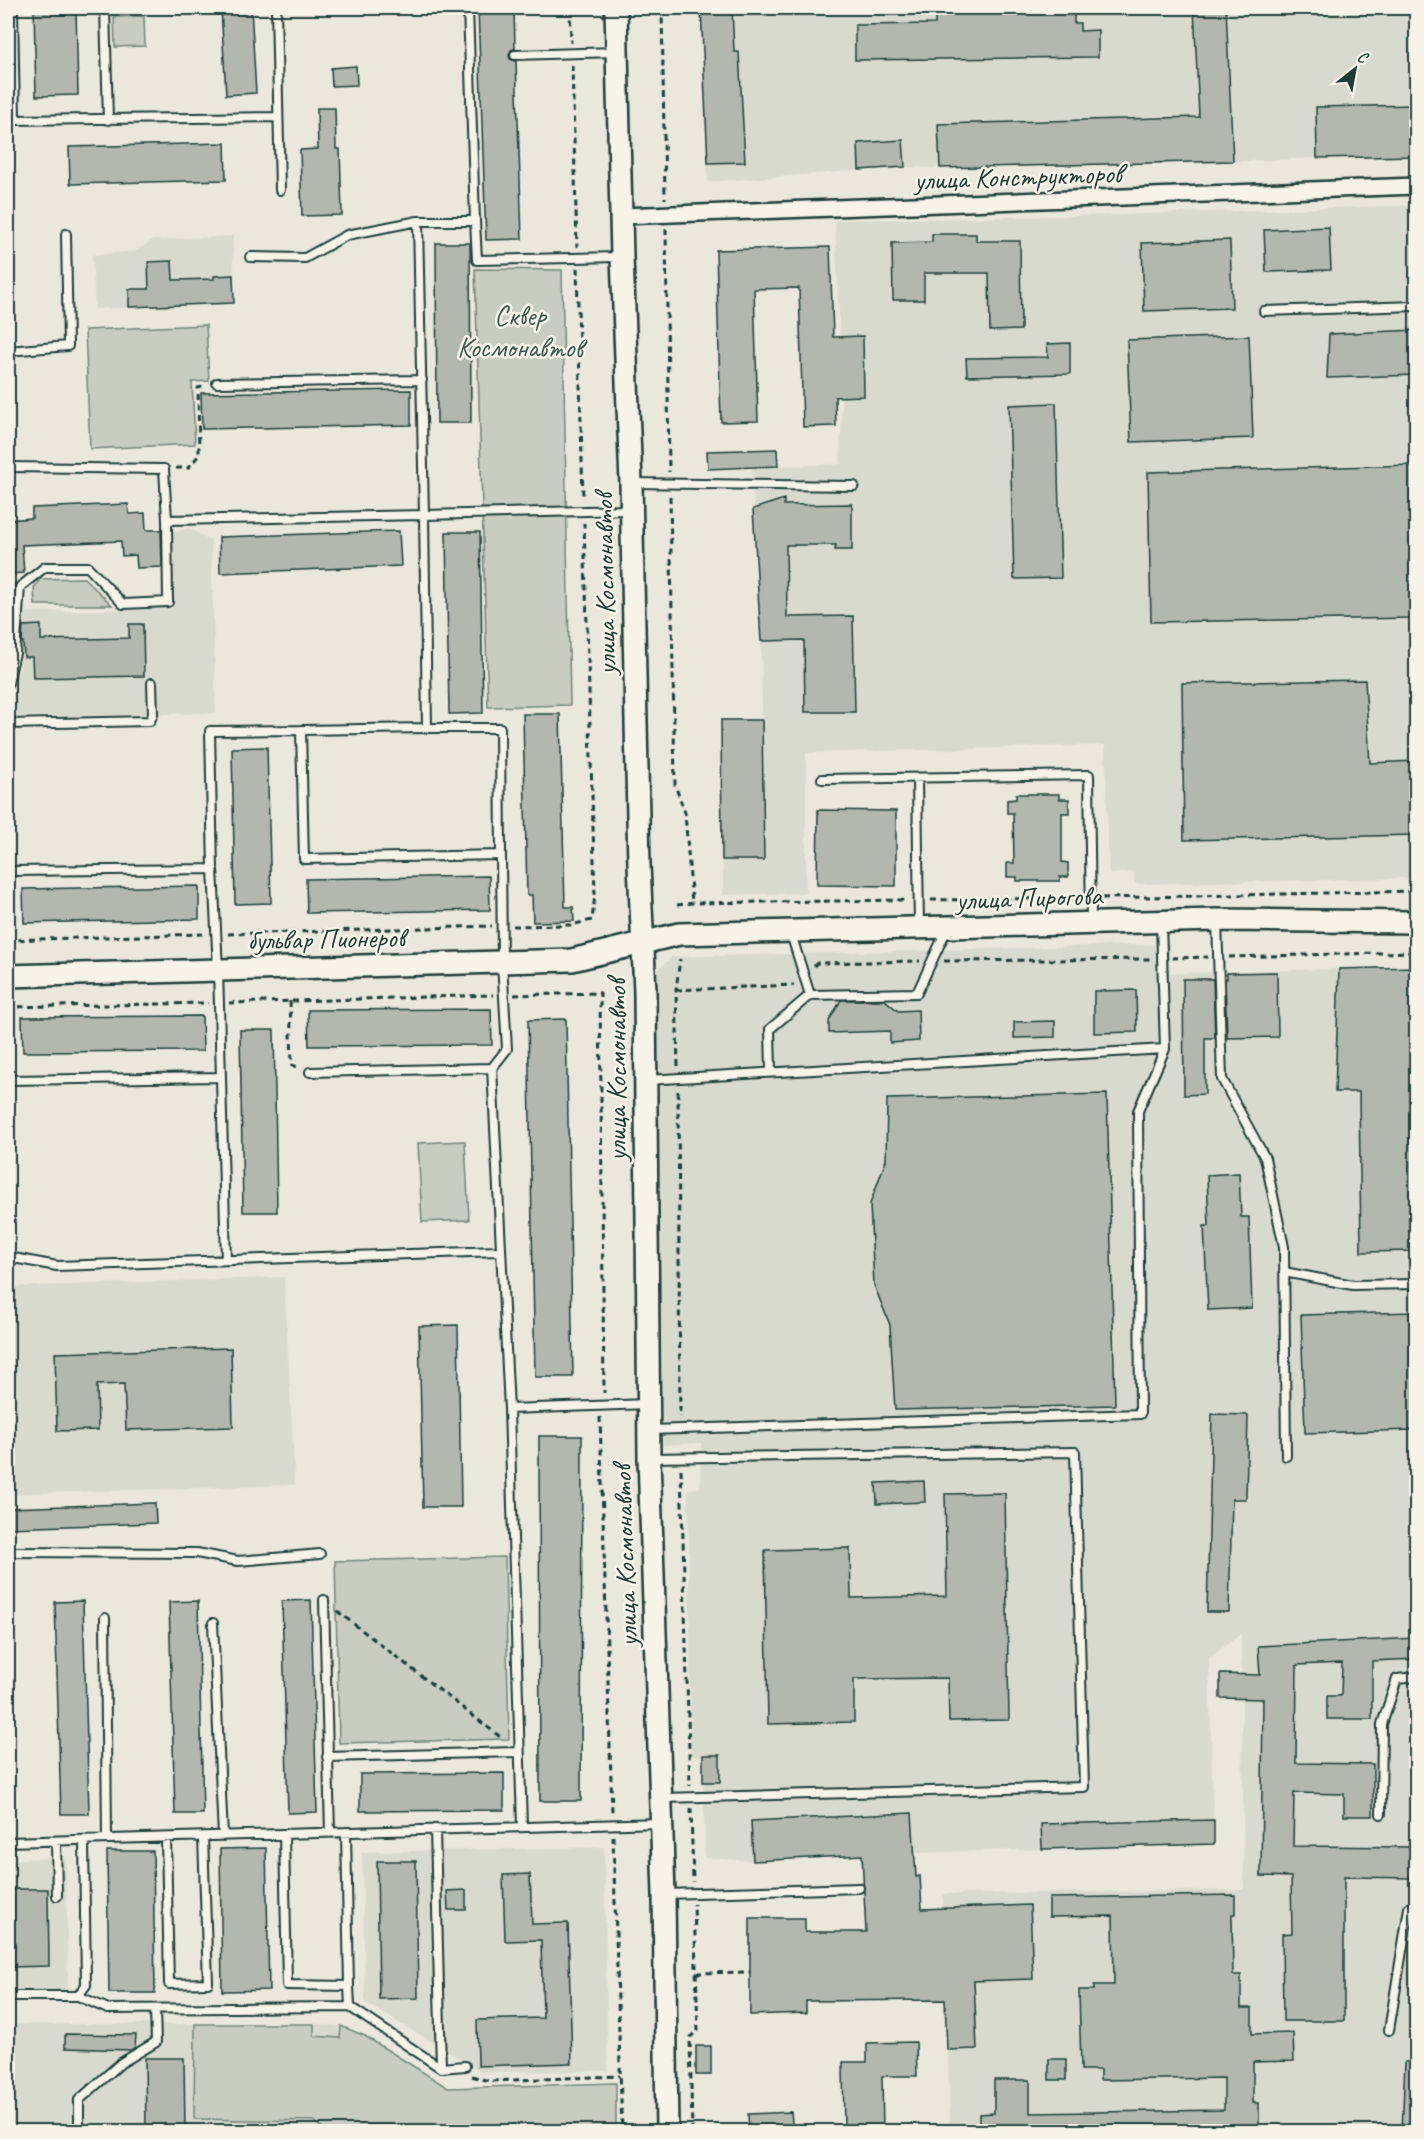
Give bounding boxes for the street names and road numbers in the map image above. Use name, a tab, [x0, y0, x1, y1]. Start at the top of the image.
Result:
street label: улица Конструкторов	[911, 155, 1129, 198]
street label: улица Космонавтов	[585, 488, 624, 677]
street label: улица Пирогова	[953, 877, 1105, 918]
street label: бульвар Пионеров	[247, 920, 410, 957]
street label: улица Космонавтов	[599, 974, 634, 1163]
street label: улица Космонавтов	[604, 1460, 645, 1650]

